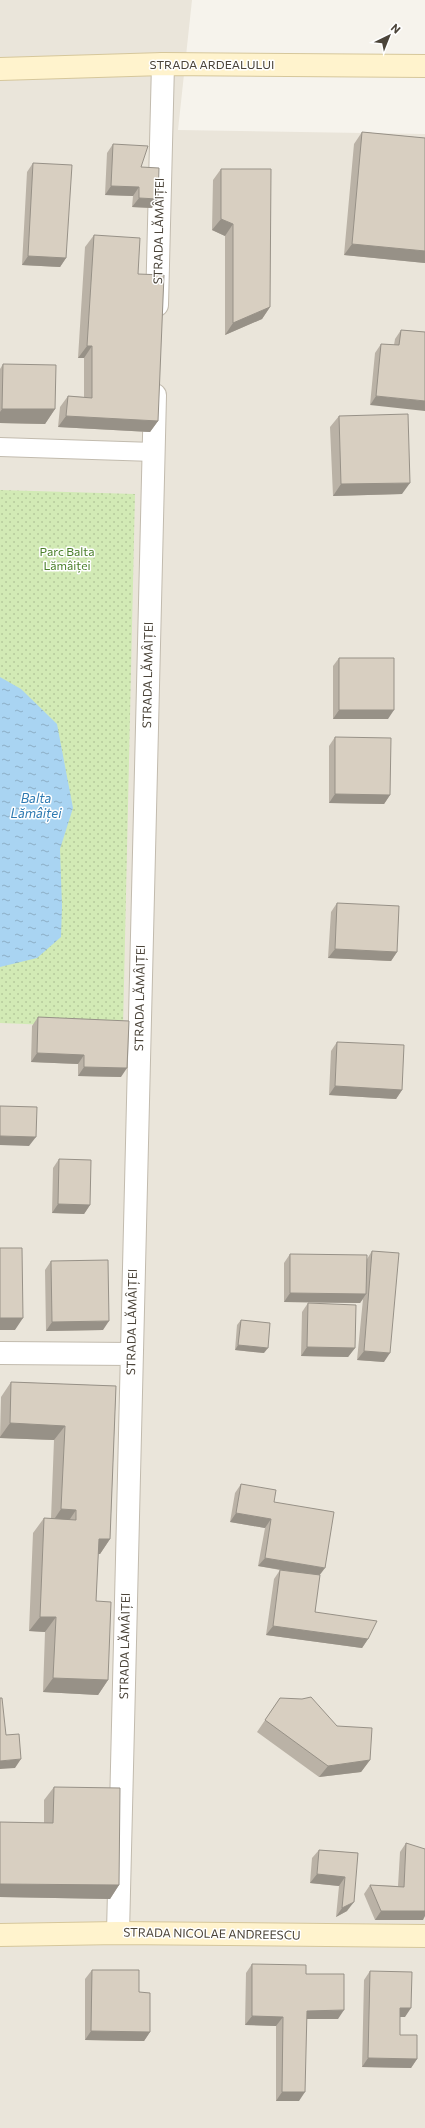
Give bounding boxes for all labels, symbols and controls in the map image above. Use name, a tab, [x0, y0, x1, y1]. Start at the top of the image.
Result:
north arrow	[369, 16, 409, 56]
text: N	[389, 21, 404, 36]
street label: STRADA ARDEALULUI	[150, 57, 274, 71]
street label: STRADA LĂMÂIȚEI	[150, 178, 168, 284]
park label: Parc Balta Lămâiței	[40, 544, 94, 573]
street label: STRADA LĂMÂIȚEI	[139, 622, 157, 728]
water label: Balta Lămâiței	[10, 790, 62, 822]
street label: STRADA LĂMÂIȚEI	[131, 945, 149, 1051]
street label: STRADA LĂMÂIȚEI	[123, 1269, 141, 1375]
street label: STRADA LĂMÂIȚEI	[116, 1593, 134, 1699]
street label: STRADA NICOLAE ANDREESCU	[123, 1924, 301, 1942]

